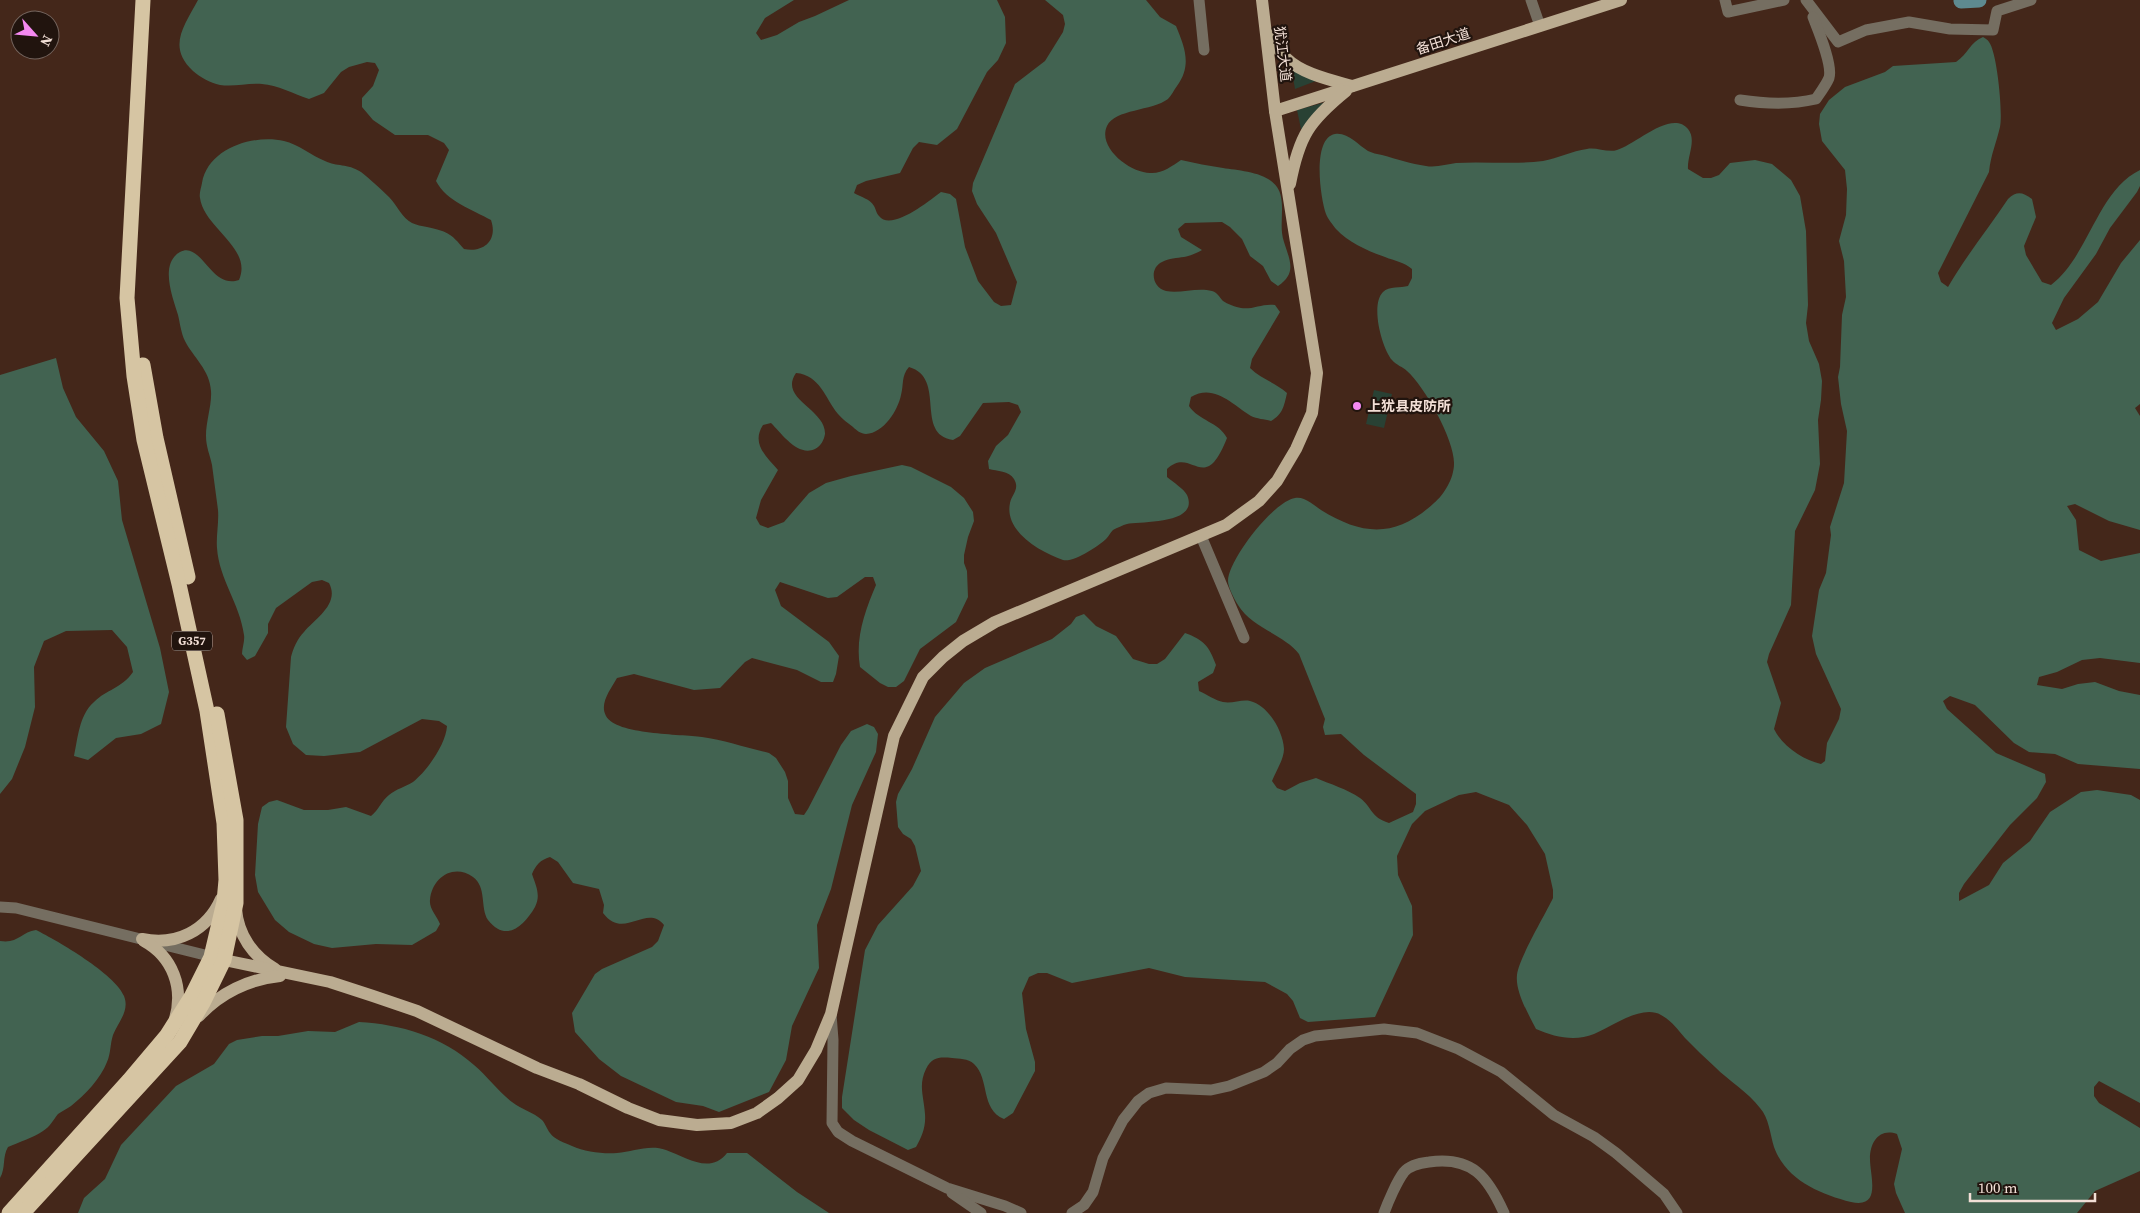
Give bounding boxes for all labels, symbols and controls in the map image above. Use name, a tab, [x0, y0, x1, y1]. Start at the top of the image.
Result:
north arrow	[10, 10, 60, 60]
street label: 备田大道	[1413, 23, 1473, 59]
street label: 犹江大道	[1270, 25, 1296, 83]
text: N	[35, 32, 58, 50]
place label: 上犹县皮防所	[1367, 396, 1451, 416]
marker: 上犹县皮防所	[1351, 400, 1363, 412]
road number: G357	[172, 631, 212, 650]
scale bar	[1970, 1170, 2095, 1202]
text: 100 m	[1978, 1177, 2018, 1198]

